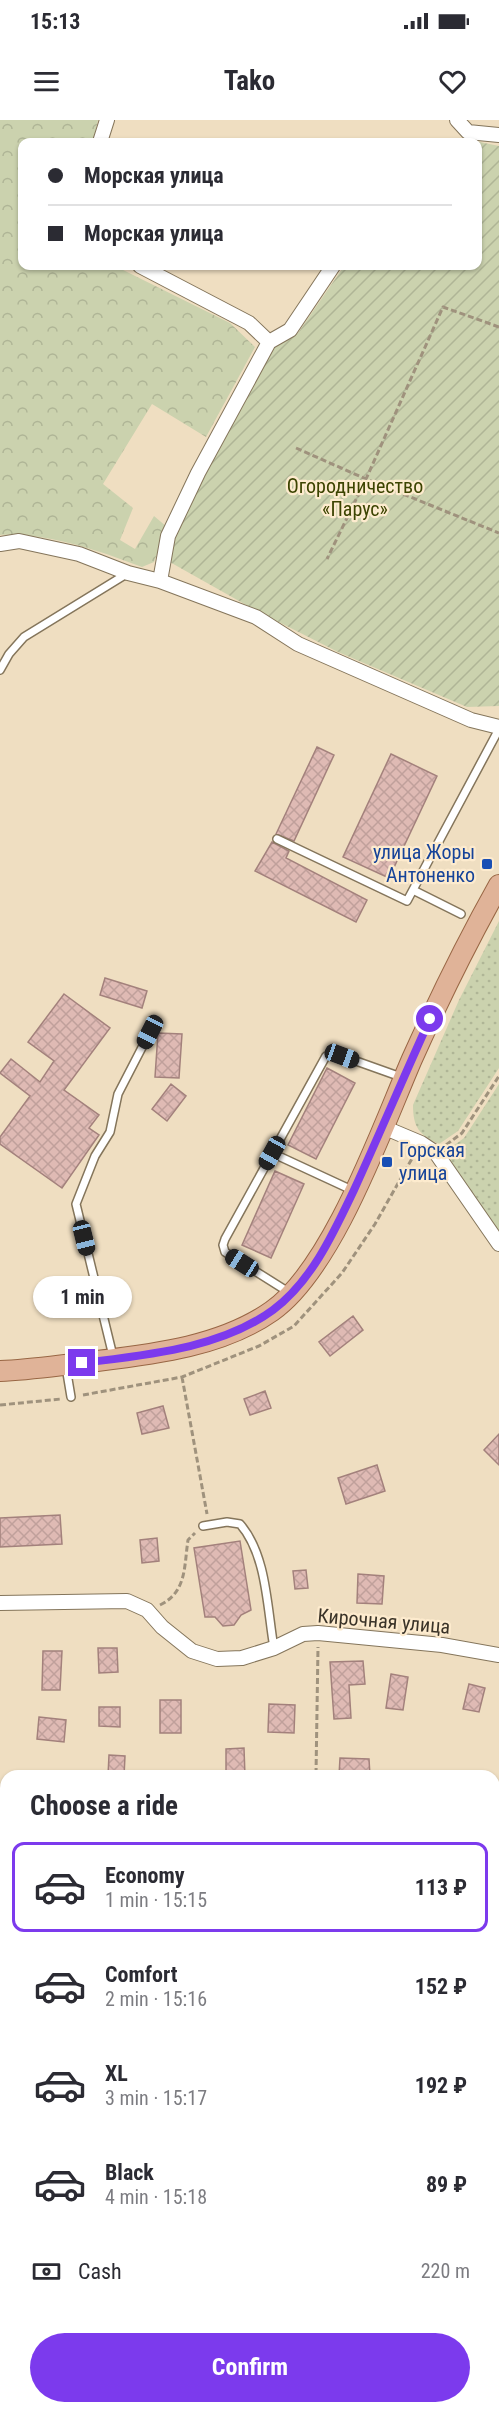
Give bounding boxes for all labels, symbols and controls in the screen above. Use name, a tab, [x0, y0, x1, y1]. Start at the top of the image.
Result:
text: 15:13	[30, 9, 81, 34]
icon: menu	[30, 65, 63, 98]
text: Tako	[224, 65, 275, 97]
icon: heart	[436, 65, 469, 98]
text: Морская улица	[84, 163, 224, 188]
text: Морская улица	[84, 221, 224, 246]
park label: Огородничество «Парус»	[287, 474, 423, 521]
place label: улица Жоры Антоненко	[373, 840, 475, 887]
marker: улица Жоры Антоненко	[480, 857, 494, 871]
route start	[416, 1005, 443, 1032]
car	[134, 1012, 166, 1052]
car	[322, 1041, 362, 1071]
car	[255, 1133, 289, 1173]
place label: Горская улица	[399, 1138, 465, 1185]
marker: Горская улица	[380, 1155, 394, 1169]
car	[71, 1218, 97, 1258]
car	[222, 1246, 262, 1280]
callout: 1 min	[32, 1276, 132, 1318]
text: 1 min	[60, 1285, 105, 1309]
route end	[68, 1349, 95, 1376]
street label: Кирочная улица	[317, 1603, 451, 1639]
text: Choose a ride	[30, 1790, 178, 1822]
icon: car	[33, 1860, 87, 1914]
text: Economy	[105, 1863, 185, 1888]
text: 113 ₽	[415, 1875, 467, 1900]
text: 1 min · 15:15	[105, 1888, 207, 1912]
icon: car	[33, 1959, 87, 2013]
text: Comfort	[105, 1962, 178, 1987]
text: 152 ₽	[415, 1974, 467, 1999]
text: 2 min · 15:16	[105, 1987, 207, 2011]
icon: car	[33, 2058, 87, 2112]
text: XL	[105, 2061, 128, 2086]
text: 192 ₽	[415, 2073, 467, 2098]
text: 3 min · 15:17	[105, 2086, 207, 2110]
icon: car	[33, 2157, 87, 2211]
text: Black	[105, 2160, 154, 2185]
text: 89 ₽	[426, 2172, 467, 2197]
text: 4 min · 15:18	[105, 2185, 207, 2209]
icon: cash	[30, 2255, 63, 2288]
text: Cash	[78, 2259, 122, 2284]
text: 220 m	[421, 2259, 470, 2283]
button: Confirm	[30, 2333, 470, 2402]

